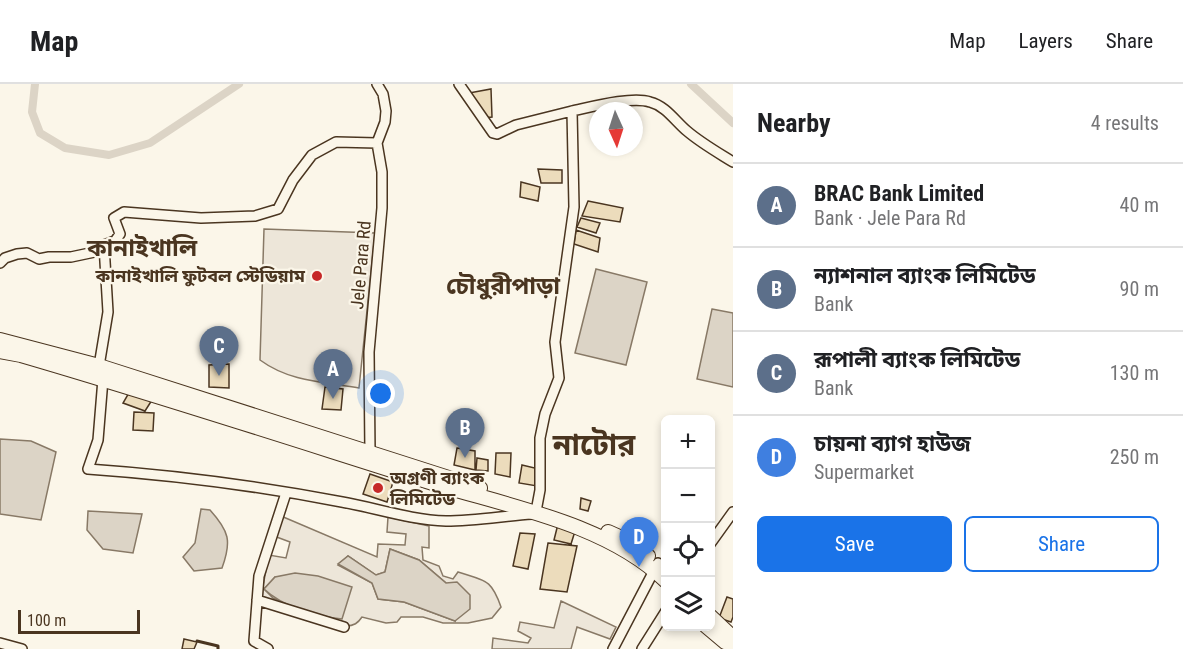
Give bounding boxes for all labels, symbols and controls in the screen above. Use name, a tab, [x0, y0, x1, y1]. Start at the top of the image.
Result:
text: Map	[30, 25, 78, 58]
text: Map	[949, 29, 986, 53]
text: Layers	[1019, 29, 1073, 53]
text: Share	[1106, 29, 1153, 53]
north arrow	[589, 102, 643, 156]
text: Nearby	[757, 108, 831, 138]
text: 4 results	[1091, 111, 1159, 135]
text: BRAC Bank Limited	[814, 181, 984, 206]
text: A	[771, 193, 782, 217]
text: 40 m	[1120, 193, 1159, 217]
text: Bank · Jele Para Rd	[814, 206, 966, 230]
street label: Jele Para Rd	[346, 220, 375, 310]
district label: কানাইখালি	[86, 234, 198, 262]
text: ন্যাশনাল ব্যাংক লিমিটেড	[814, 263, 1036, 288]
place label: কানাইখালি ফুটবল স্টেডিয়াম	[95, 265, 306, 287]
marker: কানাইখালি ফুটবল স্টেডিয়াম	[310, 269, 324, 283]
district label: চৌধুরীপাড়া	[446, 272, 561, 300]
text: B	[771, 277, 782, 301]
text: 90 m	[1120, 277, 1159, 301]
text: Bank	[814, 292, 853, 316]
pin: C	[200, 326, 238, 376]
text: রূপালী ব্যাংক লিমিটেড	[814, 347, 1020, 372]
pin: A	[314, 350, 352, 399]
text: C	[771, 361, 782, 385]
text: 130 m	[1110, 361, 1159, 385]
text: Bank	[814, 376, 853, 400]
your location	[366, 379, 395, 408]
pin: B	[446, 408, 484, 458]
map controls	[661, 415, 715, 631]
button: +	[661, 415, 715, 469]
district label: নাটোর	[552, 427, 636, 462]
text: চায়না ব্যাগ হাউজ	[814, 431, 971, 456]
text: D	[771, 445, 782, 469]
text: 250 m	[1110, 445, 1159, 469]
text: Supermarket	[814, 460, 914, 484]
place label: অগ্রণী ব্যাংক লিমিটেড	[389, 467, 485, 509]
button: −	[661, 469, 715, 523]
marker: অগ্রণী ব্যাংক লিমিটেড	[371, 481, 385, 495]
button: Save	[757, 516, 952, 572]
button: Share	[964, 516, 1159, 572]
pin: D	[620, 518, 658, 567]
button: locate	[661, 523, 715, 577]
button: layers	[661, 577, 715, 631]
scale bar	[18, 607, 140, 634]
text: 100 m	[27, 611, 66, 630]

